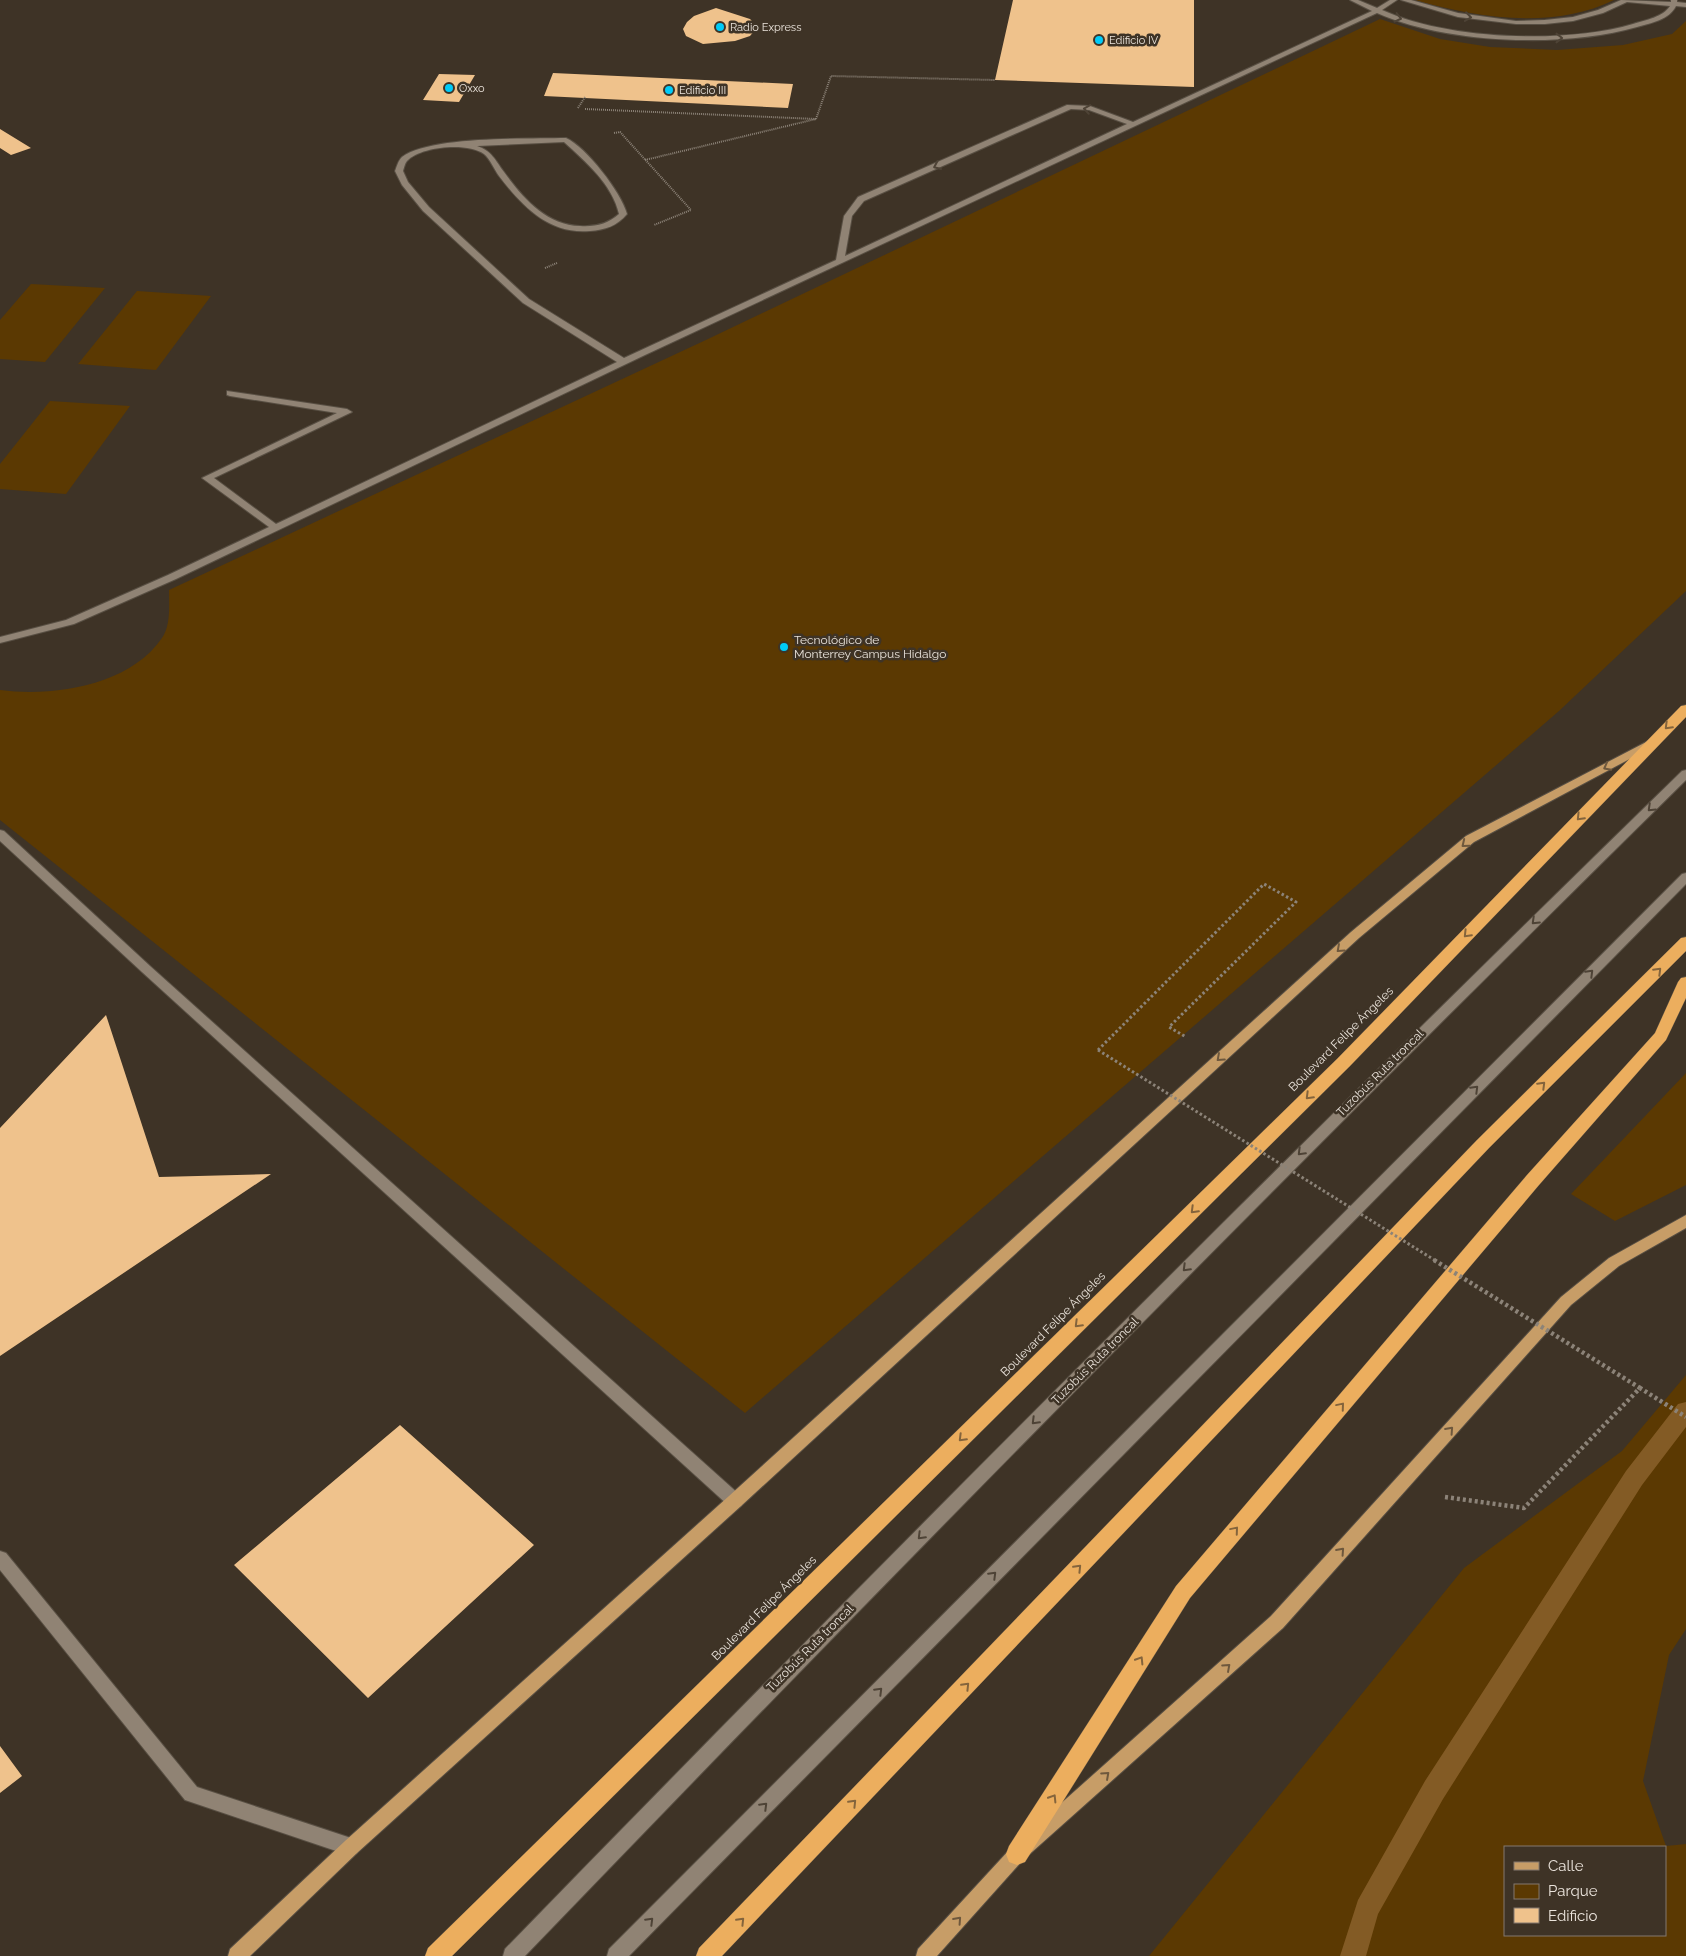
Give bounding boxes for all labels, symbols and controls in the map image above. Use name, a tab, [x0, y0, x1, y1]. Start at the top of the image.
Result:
one-way arrow	[1464, 11, 1472, 21]
one-way arrow	[1394, 12, 1403, 23]
marker: Radio Express	[714, 21, 726, 33]
place label: Radio Express	[730, 21, 801, 34]
one-way arrow	[1555, 32, 1563, 43]
marker: Edificio IV	[1093, 34, 1105, 46]
place label: Edificio IV	[1109, 34, 1159, 47]
marker: Oxxo	[443, 82, 455, 94]
place label: Oxxo	[459, 82, 485, 95]
marker: Edificio III	[663, 84, 675, 96]
place label: Edificio III	[679, 84, 726, 97]
one-way arrow	[1082, 104, 1091, 114]
one-way arrow	[933, 160, 942, 171]
place label: Tecnológico de Monterrey Campus Hidalgo	[794, 633, 946, 661]
marker: Tecnológico de Monterrey Campus Hidalgo	[778, 641, 790, 653]
one-way arrow	[1665, 721, 1674, 730]
one-way arrow	[1604, 761, 1613, 771]
one-way arrow	[1648, 802, 1657, 811]
one-way arrow	[1577, 811, 1586, 820]
one-way arrow	[1462, 839, 1471, 847]
one-way arrow	[1532, 915, 1541, 924]
one-way arrow	[1464, 928, 1473, 937]
one-way arrow	[1337, 943, 1346, 952]
one-way arrow	[1652, 967, 1661, 976]
one-way arrow	[1584, 970, 1593, 979]
street label: Boulevard Felipe Ángeles	[1286, 984, 1396, 1094]
street label: Tuzobús Ruta troncal	[1334, 1026, 1427, 1119]
one-way arrow	[1217, 1052, 1226, 1061]
one-way arrow	[1537, 1082, 1546, 1091]
one-way arrow	[1470, 1085, 1479, 1094]
one-way arrow	[1306, 1090, 1315, 1099]
one-way arrow	[1297, 1147, 1306, 1156]
one-way arrow	[1190, 1204, 1199, 1213]
one-way arrow	[1183, 1262, 1192, 1271]
street label: Boulevard Felipe Ángeles	[998, 1269, 1108, 1379]
street label: Tuzobús Ruta troncal	[1049, 1314, 1142, 1407]
one-way arrow	[1075, 1318, 1084, 1327]
one-way arrow	[1335, 1402, 1344, 1411]
one-way arrow	[1032, 1415, 1041, 1424]
one-way arrow	[1444, 1426, 1453, 1435]
one-way arrow	[959, 1432, 968, 1441]
one-way arrow	[1230, 1526, 1239, 1535]
one-way arrow	[918, 1530, 927, 1539]
one-way arrow	[1335, 1547, 1344, 1556]
street label: Boulevard Felipe Ángeles	[709, 1553, 819, 1663]
one-way arrow	[1072, 1565, 1081, 1574]
one-way arrow	[987, 1572, 996, 1581]
street label: Tuzobús Ruta troncal	[764, 1601, 857, 1694]
one-way arrow	[1133, 1657, 1143, 1666]
one-way arrow	[1222, 1663, 1231, 1672]
one-way arrow	[960, 1682, 969, 1691]
one-way arrow	[873, 1687, 882, 1696]
one-way arrow	[1101, 1772, 1110, 1781]
one-way arrow	[1046, 1794, 1056, 1803]
one-way arrow	[847, 1800, 856, 1809]
one-way arrow	[759, 1803, 768, 1812]
legend	[1504, 1846, 1666, 1936]
text: Calle	[1548, 1857, 1584, 1875]
text: Parque	[1548, 1882, 1598, 1900]
text: Edificio	[1548, 1907, 1598, 1925]
one-way arrow	[735, 1917, 744, 1926]
one-way arrow	[953, 1917, 962, 1926]
one-way arrow	[644, 1918, 653, 1927]

